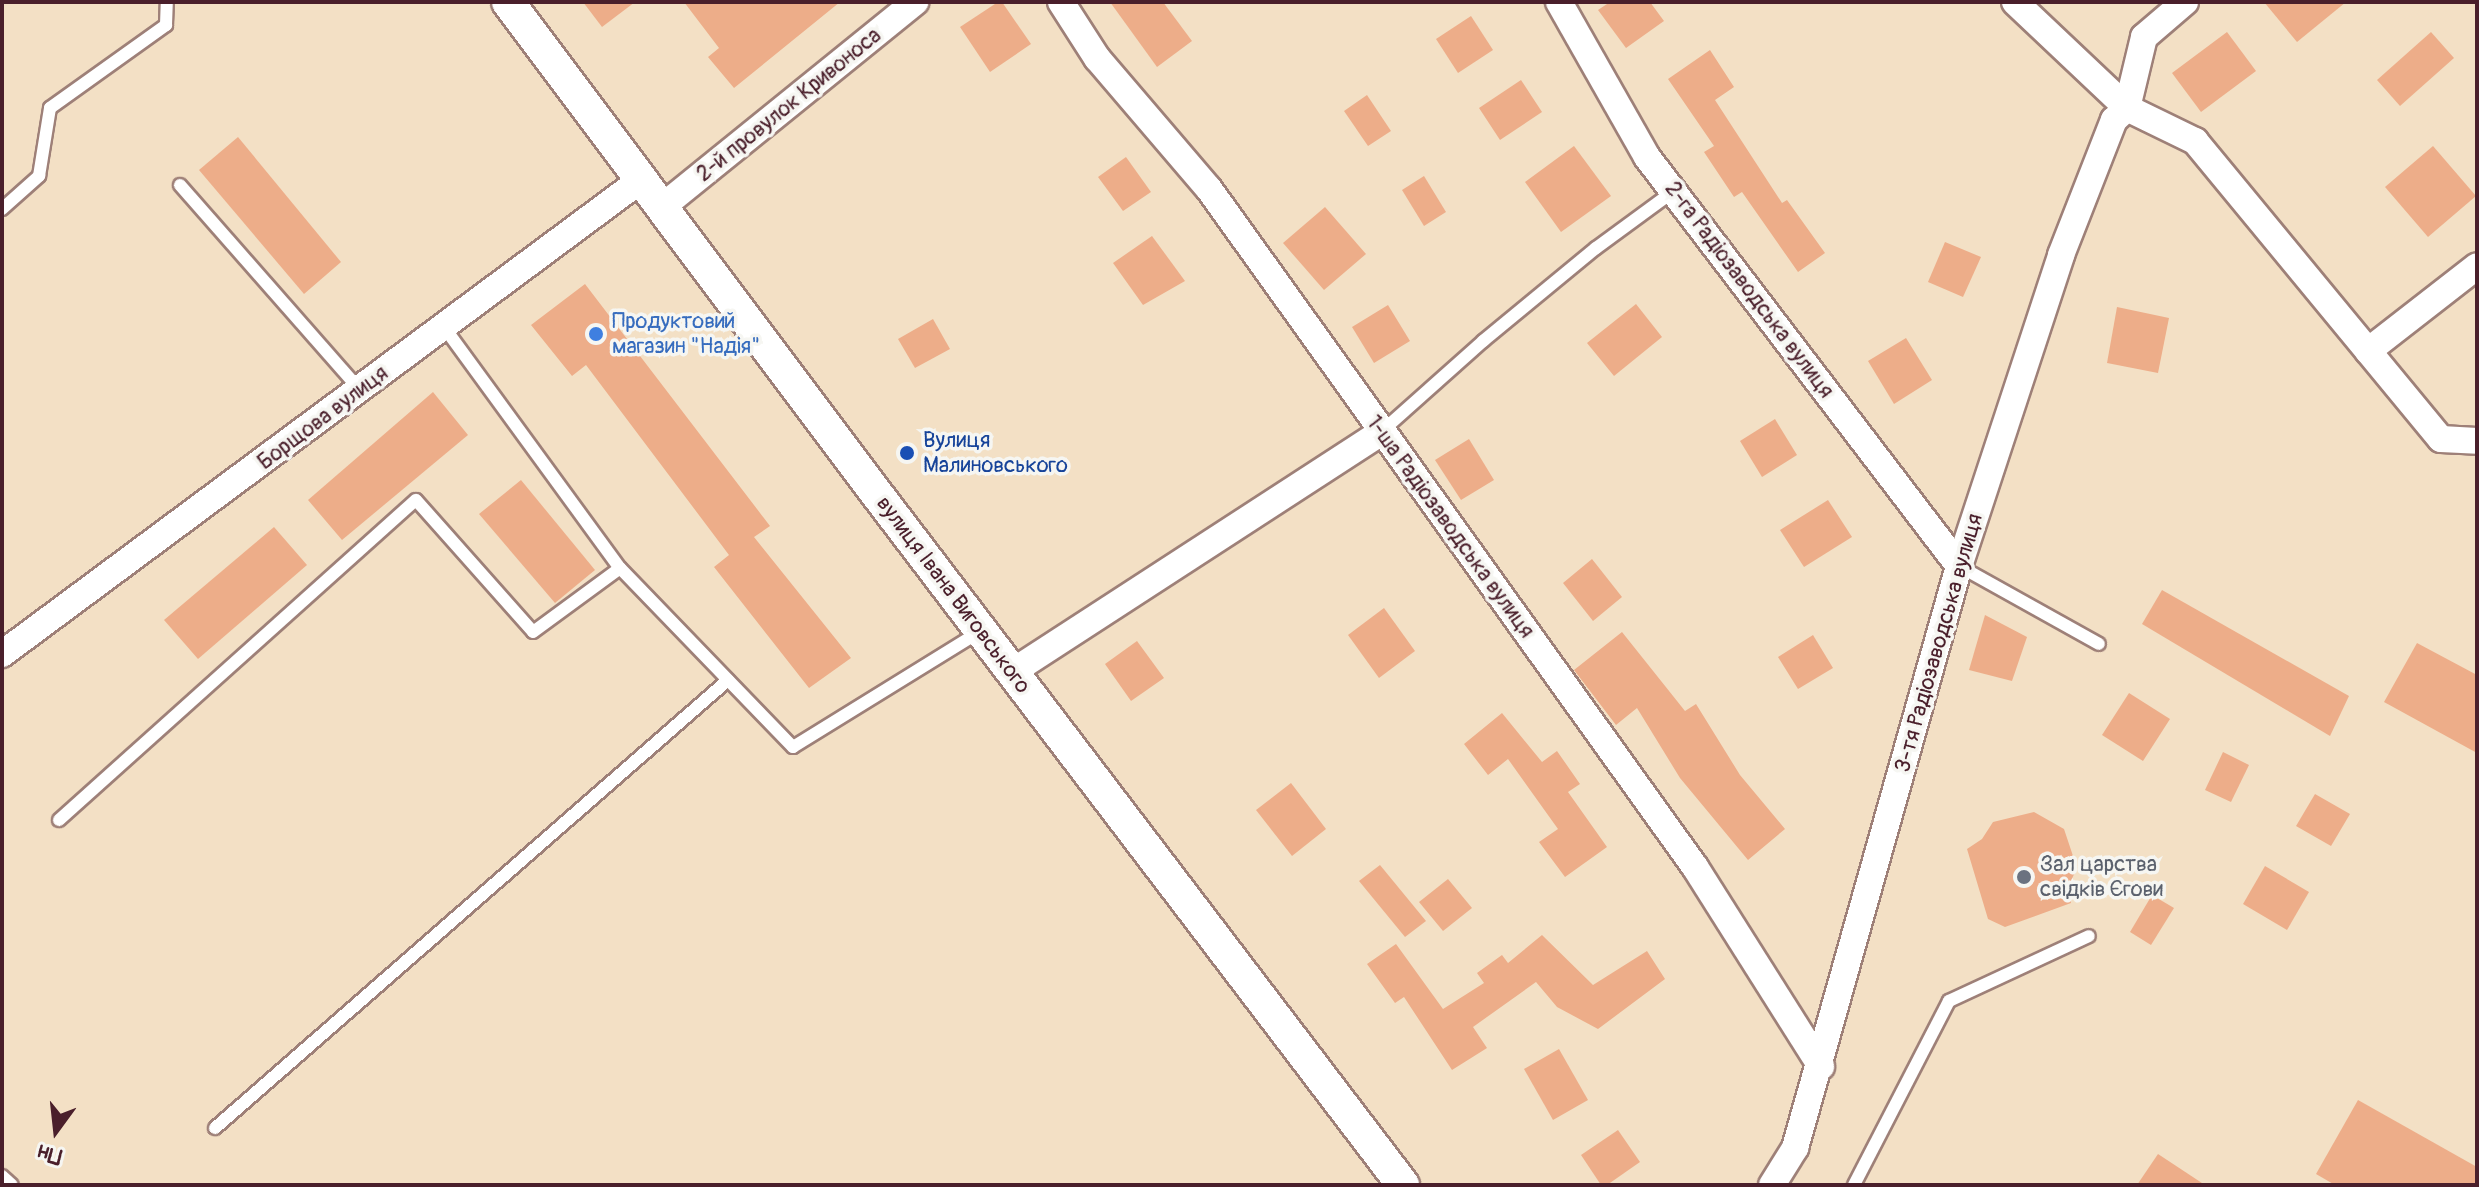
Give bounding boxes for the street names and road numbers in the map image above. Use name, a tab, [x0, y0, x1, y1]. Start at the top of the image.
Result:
street label: 2-й провулок Кривоноса	[691, 22, 887, 188]
street label: 2-га Радіозаводська вулиця	[1659, 177, 1839, 403]
street label: Борщова вулиця	[253, 360, 393, 476]
street label: 1-ша Радіозаводська вулиця	[1360, 411, 1540, 643]
street label: вулиця Івана Виговського	[870, 491, 1036, 699]
street label: 3-тя Радіозаводська вулиця	[1889, 511, 1989, 775]

